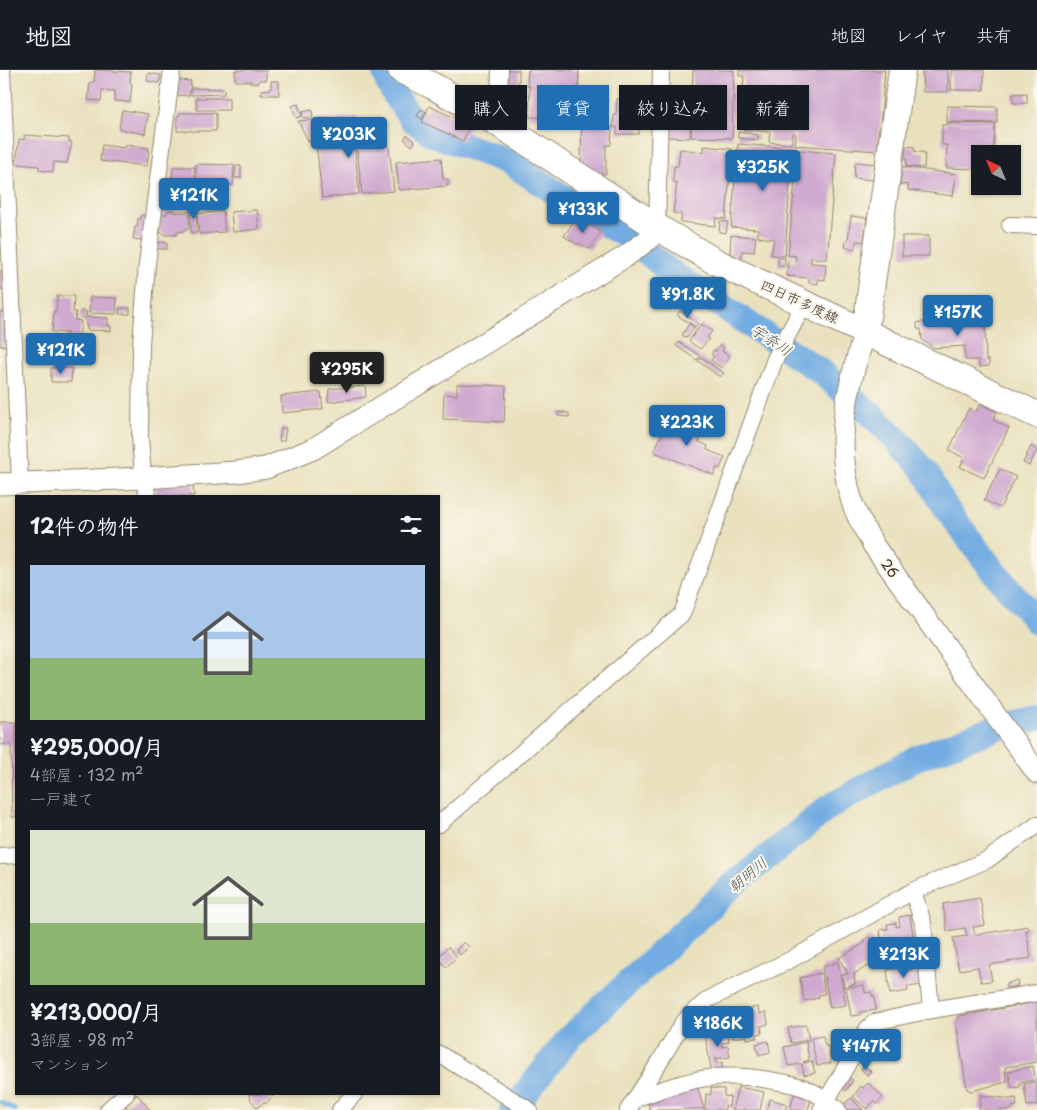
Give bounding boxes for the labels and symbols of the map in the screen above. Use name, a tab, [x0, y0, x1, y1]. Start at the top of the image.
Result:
pin: ¥203K	[314, 116, 384, 159]
north arrow	[971, 145, 1021, 195]
pin: ¥325K	[728, 150, 798, 192]
pin: ¥121K	[159, 178, 229, 220]
pin: ¥133K	[548, 191, 618, 234]
street label: 四日市多度線	[757, 274, 843, 328]
pin: ¥91.8K	[647, 276, 729, 319]
pin: ¥157K	[923, 294, 993, 337]
water label: 宇奈川	[747, 317, 797, 361]
pin: ¥121K	[26, 332, 96, 375]
pin: ¥295K	[312, 352, 382, 394]
pin: ¥223K	[652, 404, 722, 447]
street label: 26	[876, 554, 904, 582]
water label: 朝明川	[722, 851, 772, 897]
pin: ¥213K	[869, 936, 939, 979]
pin: ¥186K	[683, 1006, 753, 1048]
pin: ¥147K	[831, 1028, 901, 1071]

